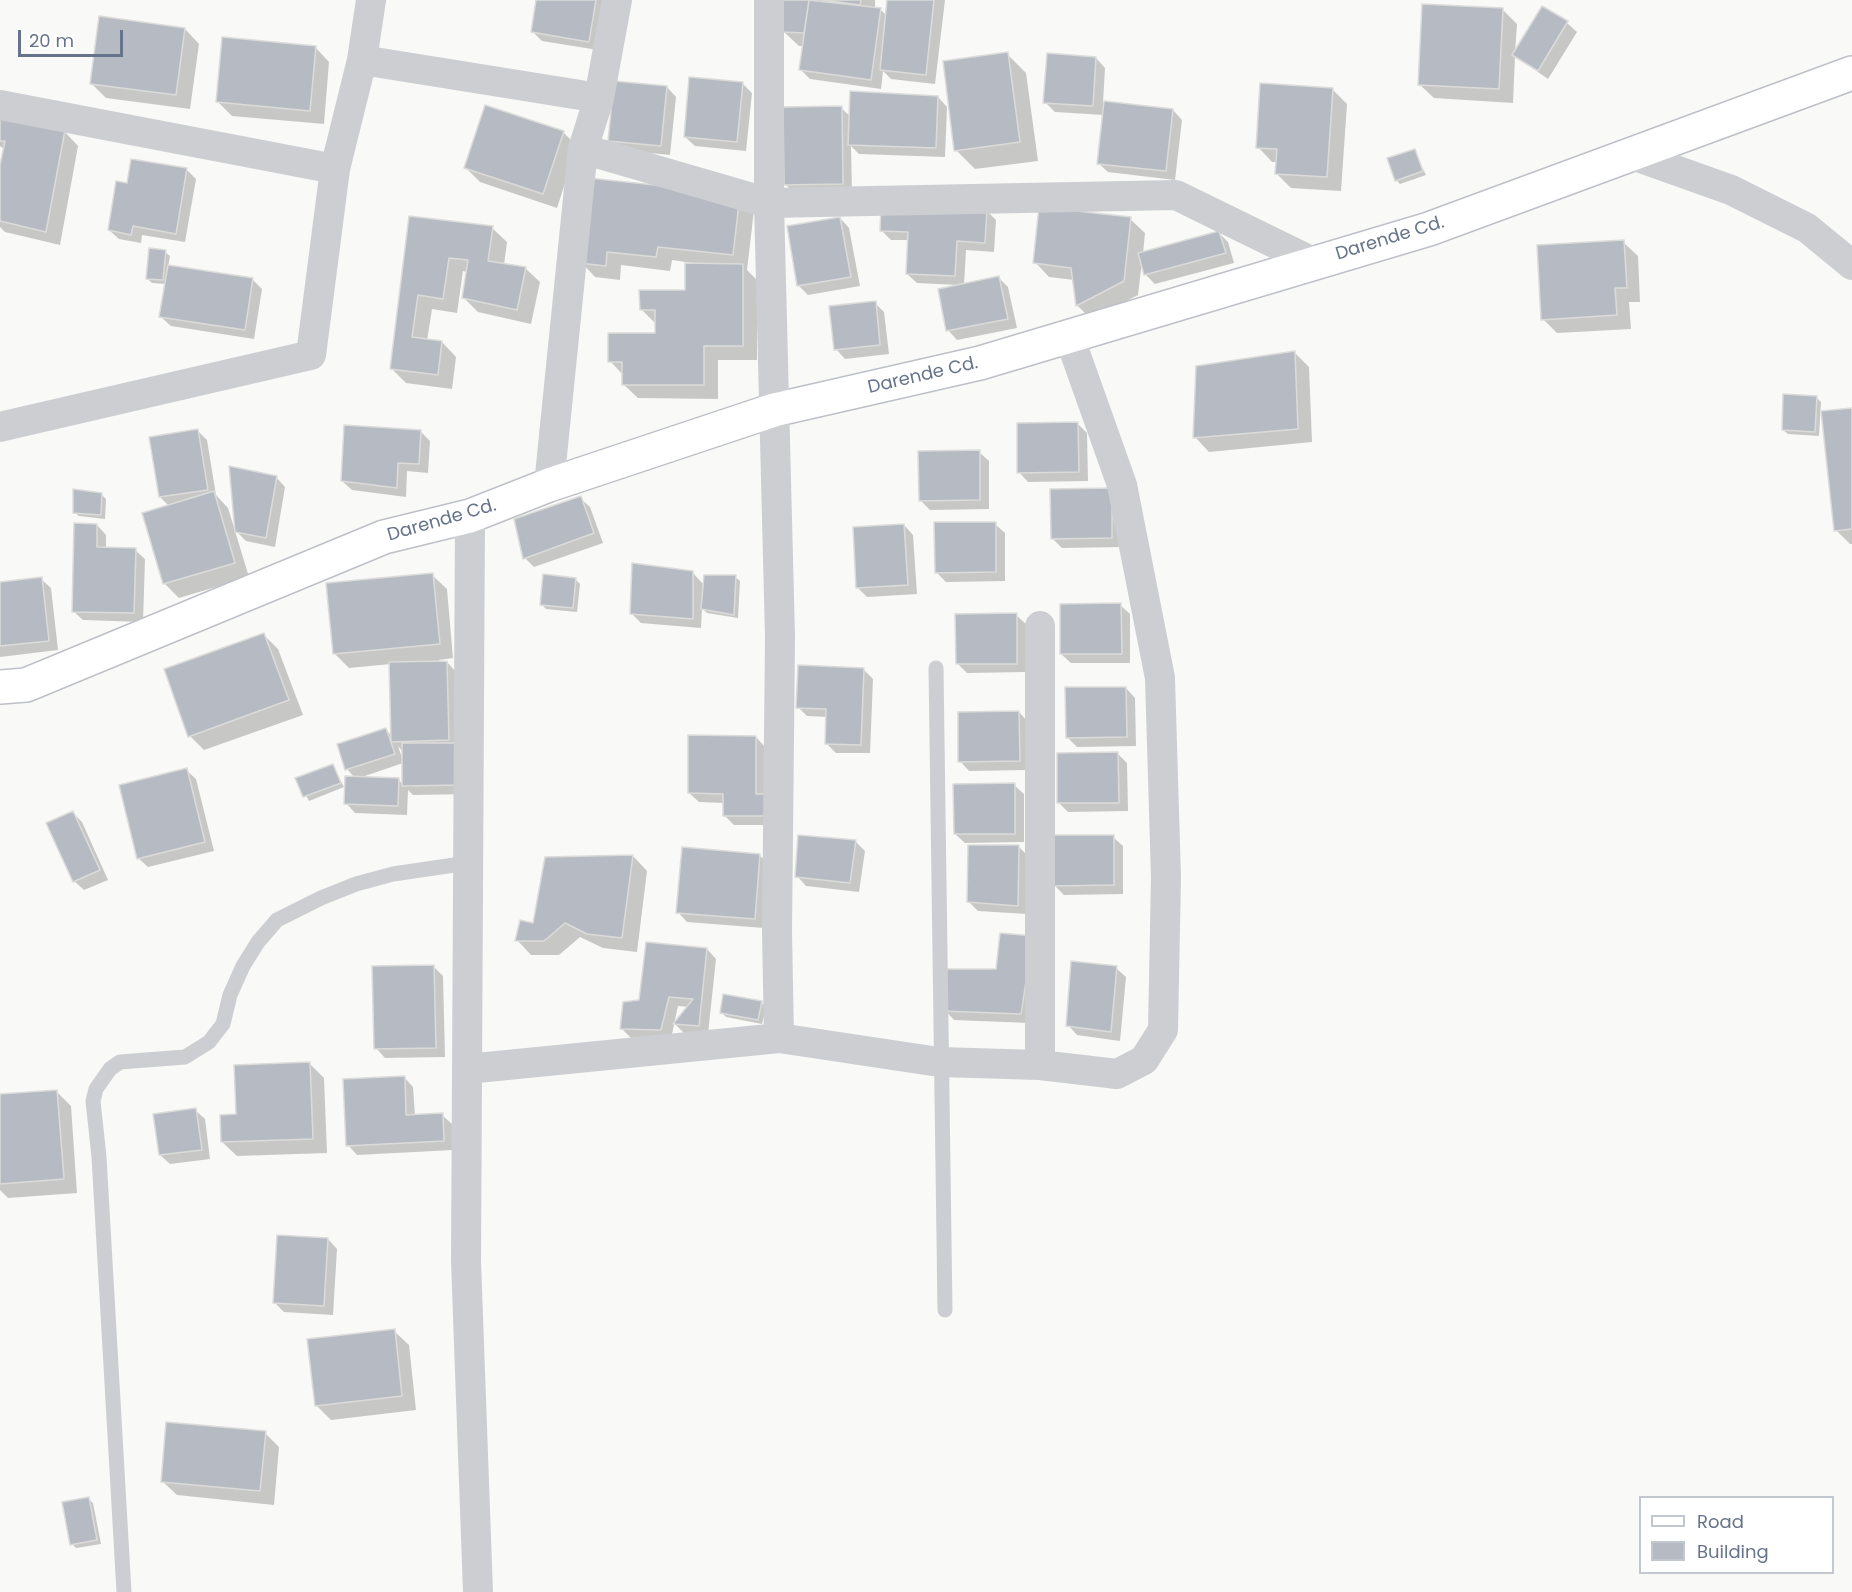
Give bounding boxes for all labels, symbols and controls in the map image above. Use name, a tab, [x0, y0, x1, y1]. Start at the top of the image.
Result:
scale bar	[21, 18, 126, 56]
text: 20 m	[29, 28, 74, 53]
street label: Darende Cd.	[1333, 212, 1447, 266]
street label: Darende Cd.	[866, 353, 980, 399]
street label: Darende Cd.	[385, 495, 499, 547]
legend	[1639, 1496, 1834, 1574]
text: Road	[1697, 1509, 1744, 1534]
text: Building	[1697, 1539, 1769, 1564]

